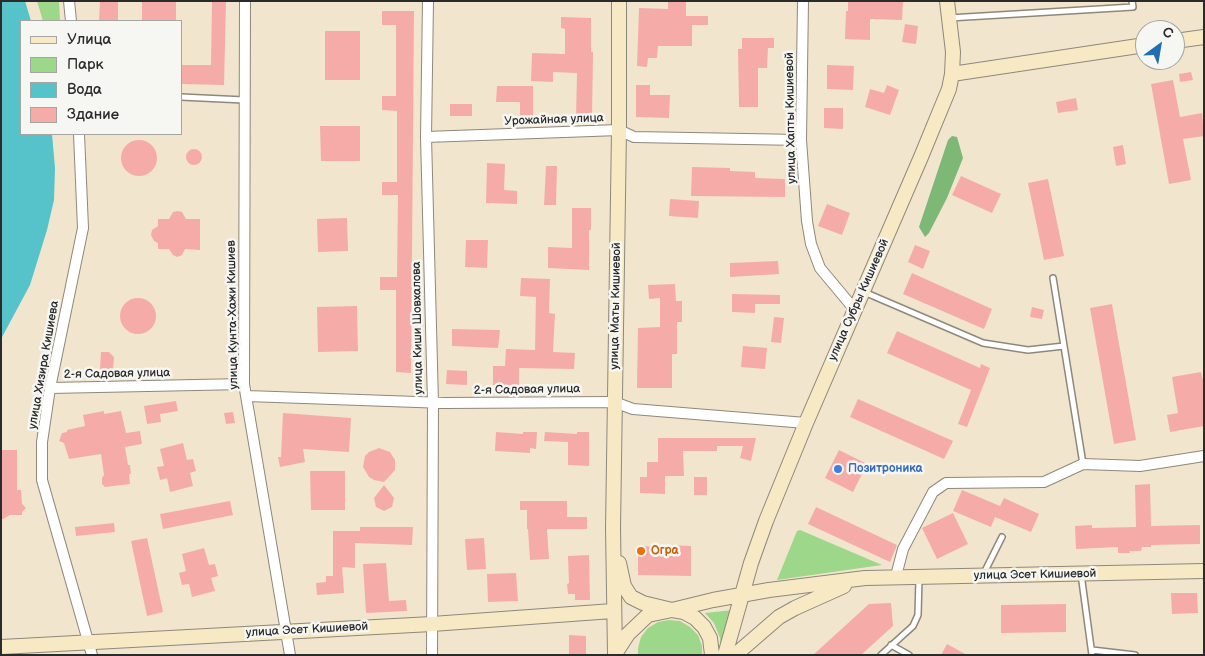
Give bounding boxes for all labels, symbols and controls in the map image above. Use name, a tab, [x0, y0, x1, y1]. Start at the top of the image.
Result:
legend	[20, 20, 182, 135]
north arrow	[1135, 20, 1185, 70]
text: С	[1159, 23, 1176, 42]
text: Улица	[67, 30, 111, 49]
street label: улица Хапты Кишиевой	[783, 52, 799, 184]
text: Парк	[67, 55, 104, 74]
text: Вода	[67, 80, 102, 99]
text: Здание	[67, 105, 119, 124]
street label: Урожайная улица	[504, 111, 604, 129]
street label: улица Субры Кишиевой	[826, 237, 892, 363]
street label: улица Кунта-Хажи Кишиев	[224, 240, 242, 390]
street label: улица Маты Кишиевой	[608, 242, 624, 370]
street label: улица Киши Шовхалова	[410, 261, 426, 395]
street label: улица Хизира Кишиева	[26, 300, 62, 430]
street label: 2-я Садовая улица	[64, 366, 170, 382]
street label: 2-я Садовая улица	[474, 382, 580, 398]
place label: Позитроника	[848, 462, 923, 476]
marker: Позитроника	[832, 463, 844, 475]
place label: Огра	[651, 544, 679, 558]
marker: Огра	[635, 545, 647, 557]
street label: улица Эсет Кишиевой	[974, 567, 1096, 583]
street label: улица Эсет Кишиевой	[245, 620, 369, 640]

